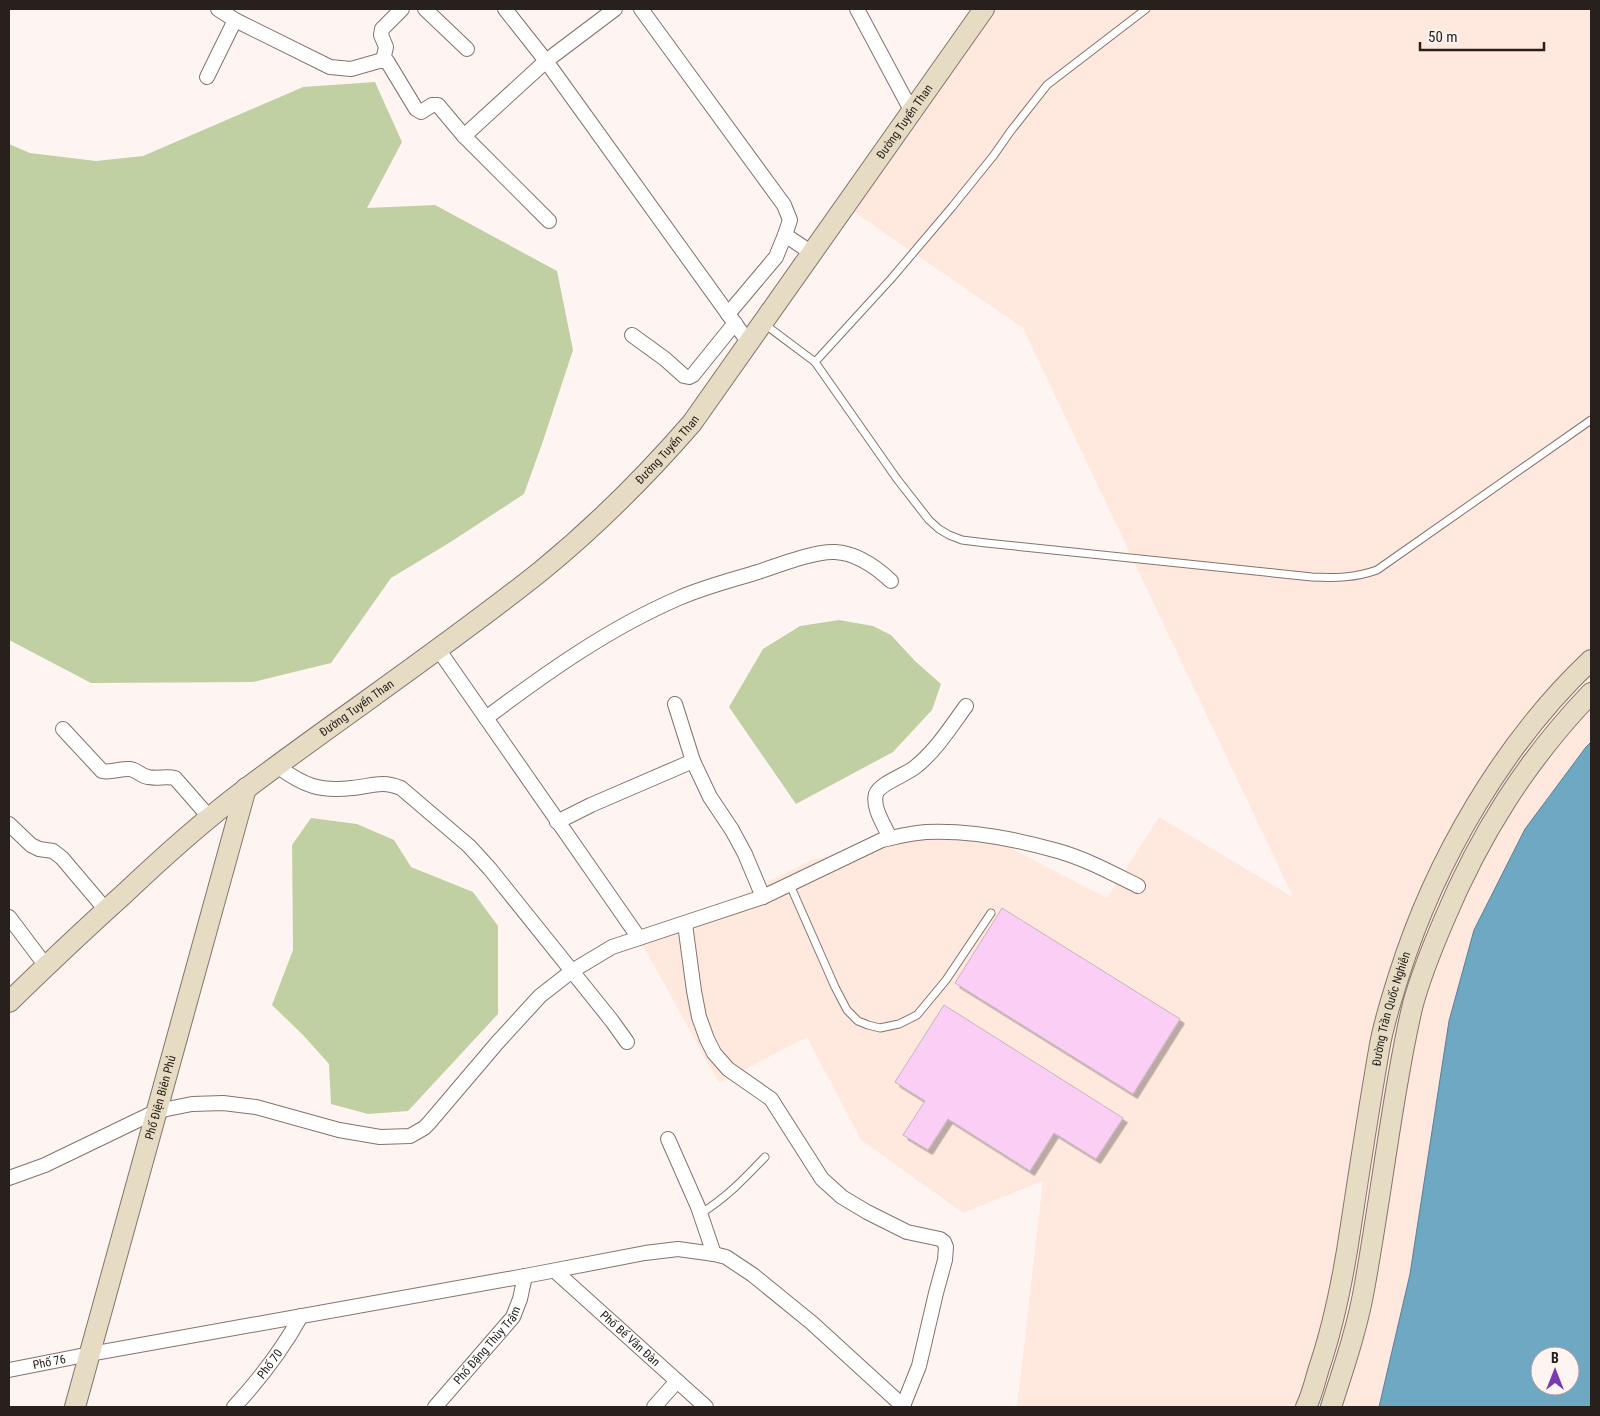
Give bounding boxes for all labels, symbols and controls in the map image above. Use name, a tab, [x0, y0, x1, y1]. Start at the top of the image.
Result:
scale bar	[1420, 20, 1544, 52]
text: 50 m	[1428, 28, 1458, 46]
street label: Đường Tuyển Than	[873, 82, 936, 162]
street label: Đường Tuyển Than	[633, 413, 702, 487]
street label: Đường Tuyển Than	[317, 677, 397, 739]
street label: Đường Trần Quốc Nghiễn	[1369, 950, 1413, 1067]
street label: Phố Điện Biên Phủ	[142, 1054, 179, 1141]
street label: Phố Đặng Thùy Trâm	[451, 1304, 523, 1387]
street label: Phố Bế Văn Đàn	[597, 1308, 663, 1369]
north arrow	[1530, 1346, 1580, 1396]
street label: Phố 70	[254, 1347, 285, 1381]
text: B	[1551, 1350, 1559, 1366]
street label: Phố 76	[32, 1352, 67, 1372]

